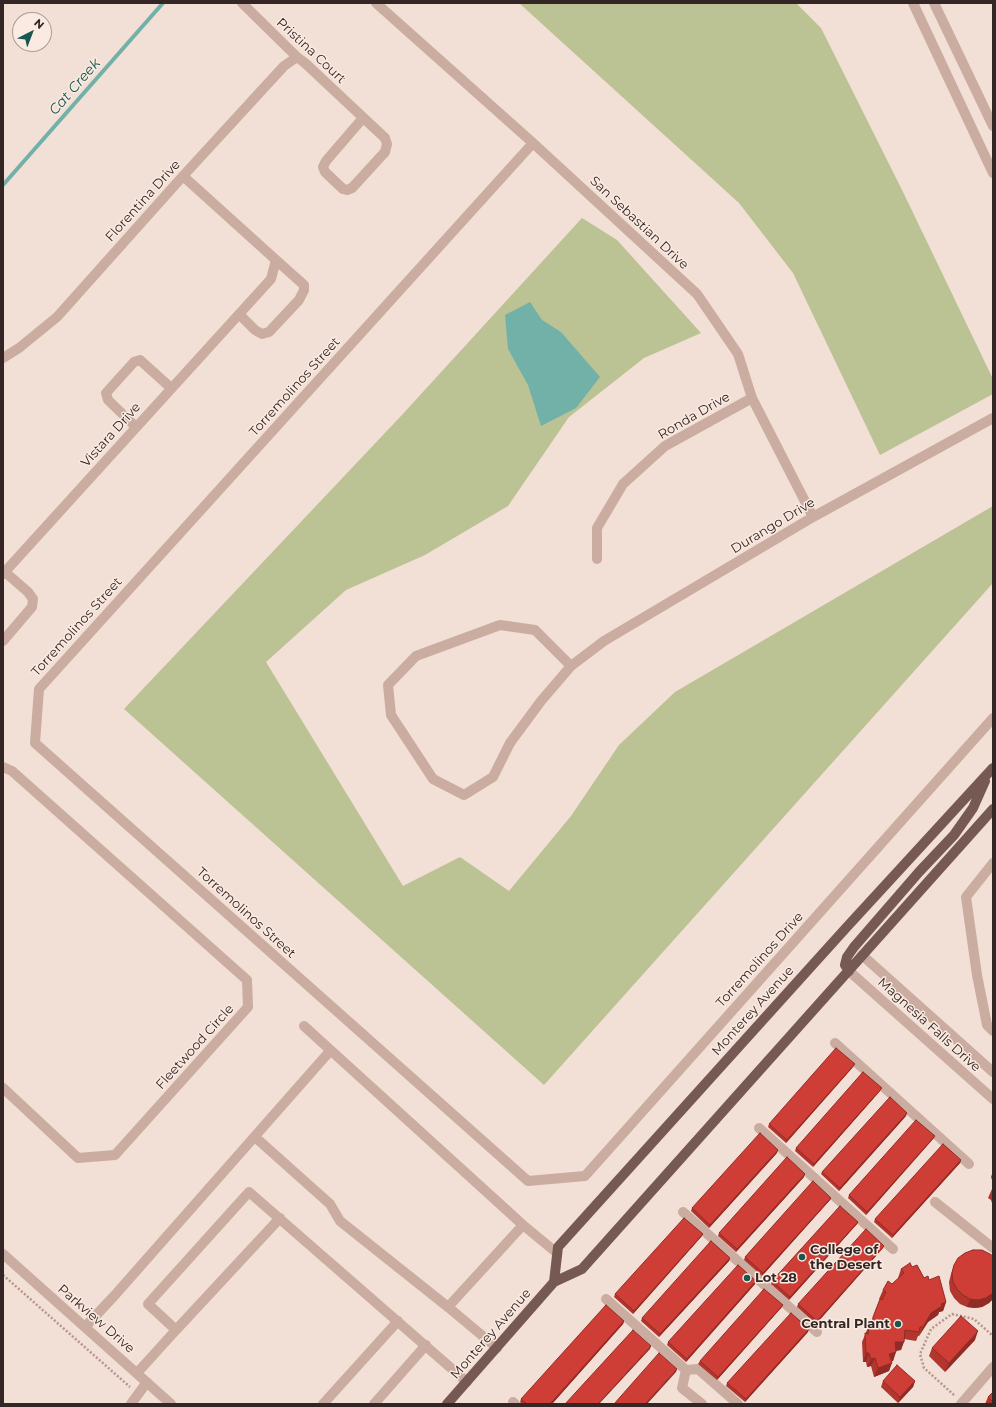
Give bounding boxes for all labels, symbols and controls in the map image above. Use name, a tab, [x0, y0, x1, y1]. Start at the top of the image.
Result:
north arrow	[12, 12, 52, 52]
street label: Pristina Court	[273, 15, 349, 87]
text: N	[31, 16, 47, 32]
water label: Cat Creek	[46, 55, 104, 119]
street label: Florentina Drive	[102, 157, 184, 245]
street label: San Sebastian Drive	[586, 173, 692, 273]
street label: Torremolinos Street	[246, 334, 344, 440]
street label: Ronda Drive	[655, 389, 733, 443]
street label: Vistara Drive	[78, 400, 144, 470]
street label: Durango Drive	[728, 495, 818, 557]
street label: Torremolinos Street	[28, 574, 126, 680]
street label: Torremolinos Street	[193, 864, 299, 962]
street label: Torremolinos Drive	[713, 909, 807, 1011]
street label: Monterey Avenue	[709, 963, 797, 1059]
street label: Magnesia Falls Drive	[874, 975, 984, 1075]
street label: Fleetwood Circle	[153, 1001, 237, 1093]
place label: College of the Desert	[810, 1242, 882, 1273]
marker: College of the Desert	[797, 1252, 807, 1262]
place label: Lot 28	[755, 1270, 797, 1286]
marker: Lot 28	[742, 1273, 752, 1283]
street label: Parkview Drive	[54, 1281, 138, 1357]
street label: Monterey Avenue	[448, 1286, 534, 1382]
place label: Central Plant	[801, 1316, 890, 1332]
marker: Central Plant	[893, 1319, 903, 1329]

